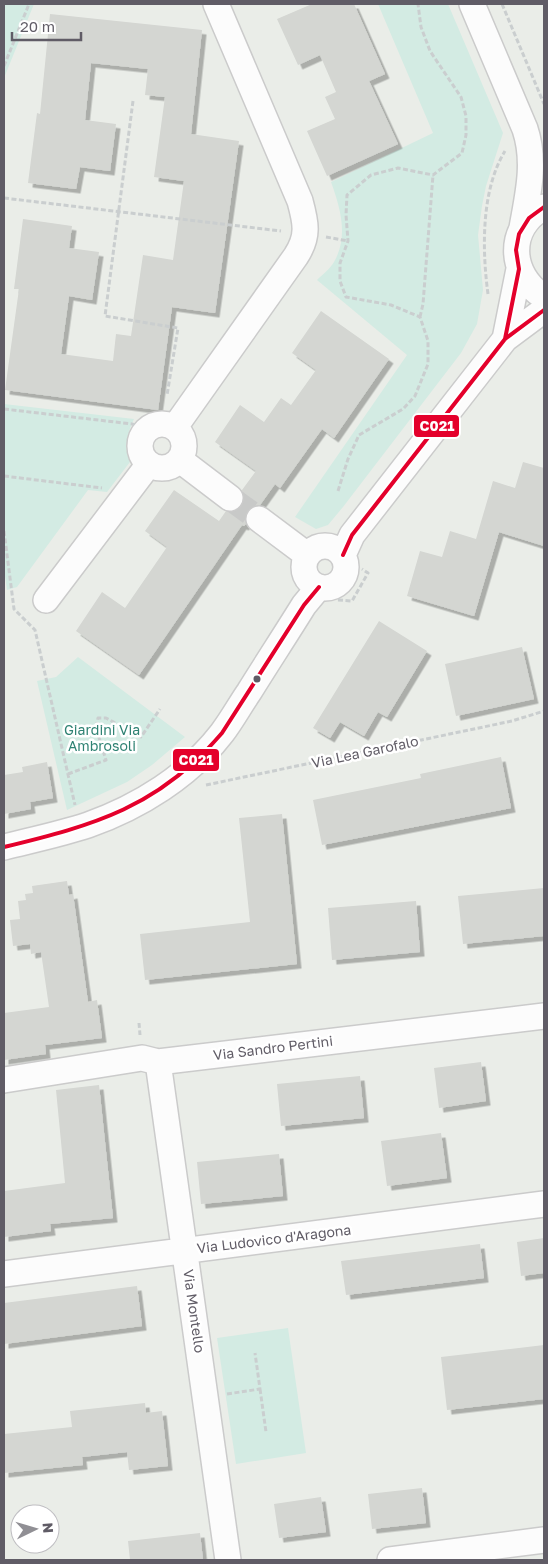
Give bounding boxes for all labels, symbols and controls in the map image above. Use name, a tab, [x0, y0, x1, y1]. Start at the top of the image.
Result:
scale bar	[12, 10, 81, 42]
text: 20 m	[20, 17, 55, 35]
line badge: C021	[413, 414, 460, 438]
text: C021	[420, 417, 454, 434]
unlabelled marker	[252, 674, 262, 684]
park label: Giardini Via Ambrosoli	[64, 721, 140, 754]
street label: Via Lea Garofalo	[310, 732, 420, 771]
line badge: C021	[172, 748, 220, 772]
text: C021	[179, 751, 213, 768]
street label: Via Sandro Pertini	[212, 1032, 334, 1063]
street label: Via Ludovico d'Aragona	[196, 1221, 352, 1256]
street label: Via Montello	[180, 1268, 209, 1354]
north arrow	[10, 1504, 60, 1554]
text: N	[40, 1522, 57, 1534]

